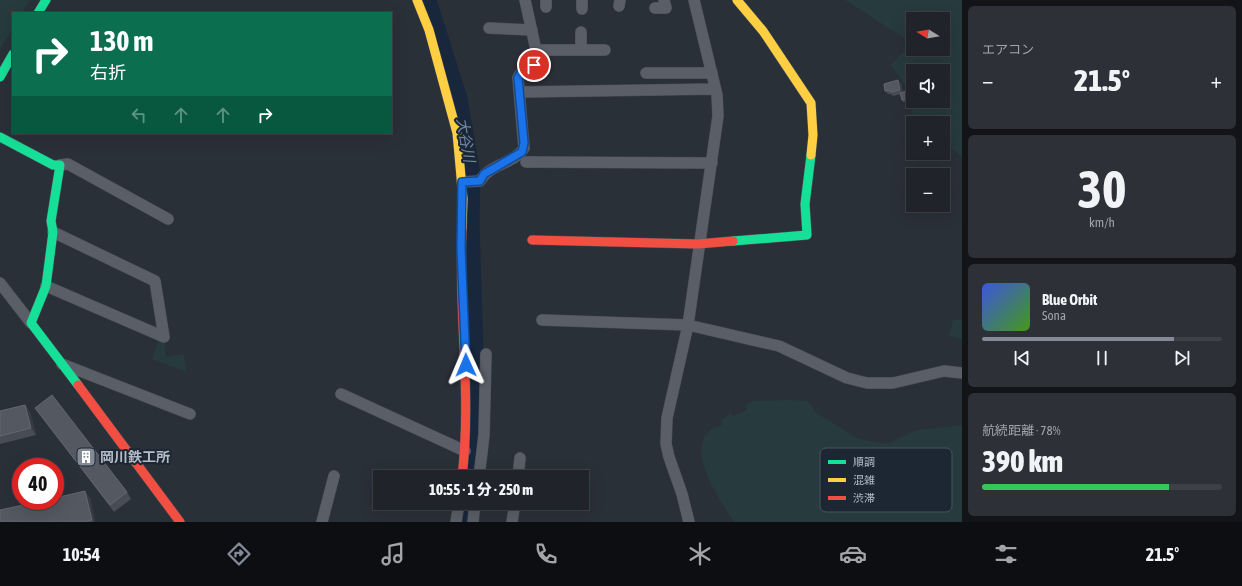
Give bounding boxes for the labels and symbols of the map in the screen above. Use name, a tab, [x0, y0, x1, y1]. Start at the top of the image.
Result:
north arrow	[906, 12, 950, 56]
pin	[517, 48, 551, 82]
water label: 大谷川	[454, 116, 479, 166]
position arrow	[445, 344, 487, 386]
building icon: 岡川鉄工所	[75, 446, 97, 468]
legend	[820, 448, 952, 512]
place label: 岡川鉄工所	[100, 449, 170, 465]
text: 順調	[853, 456, 875, 468]
speed limit sign: 40	[12, 458, 64, 510]
text: 混雑	[853, 474, 875, 486]
text: 渋滞	[853, 492, 875, 504]

